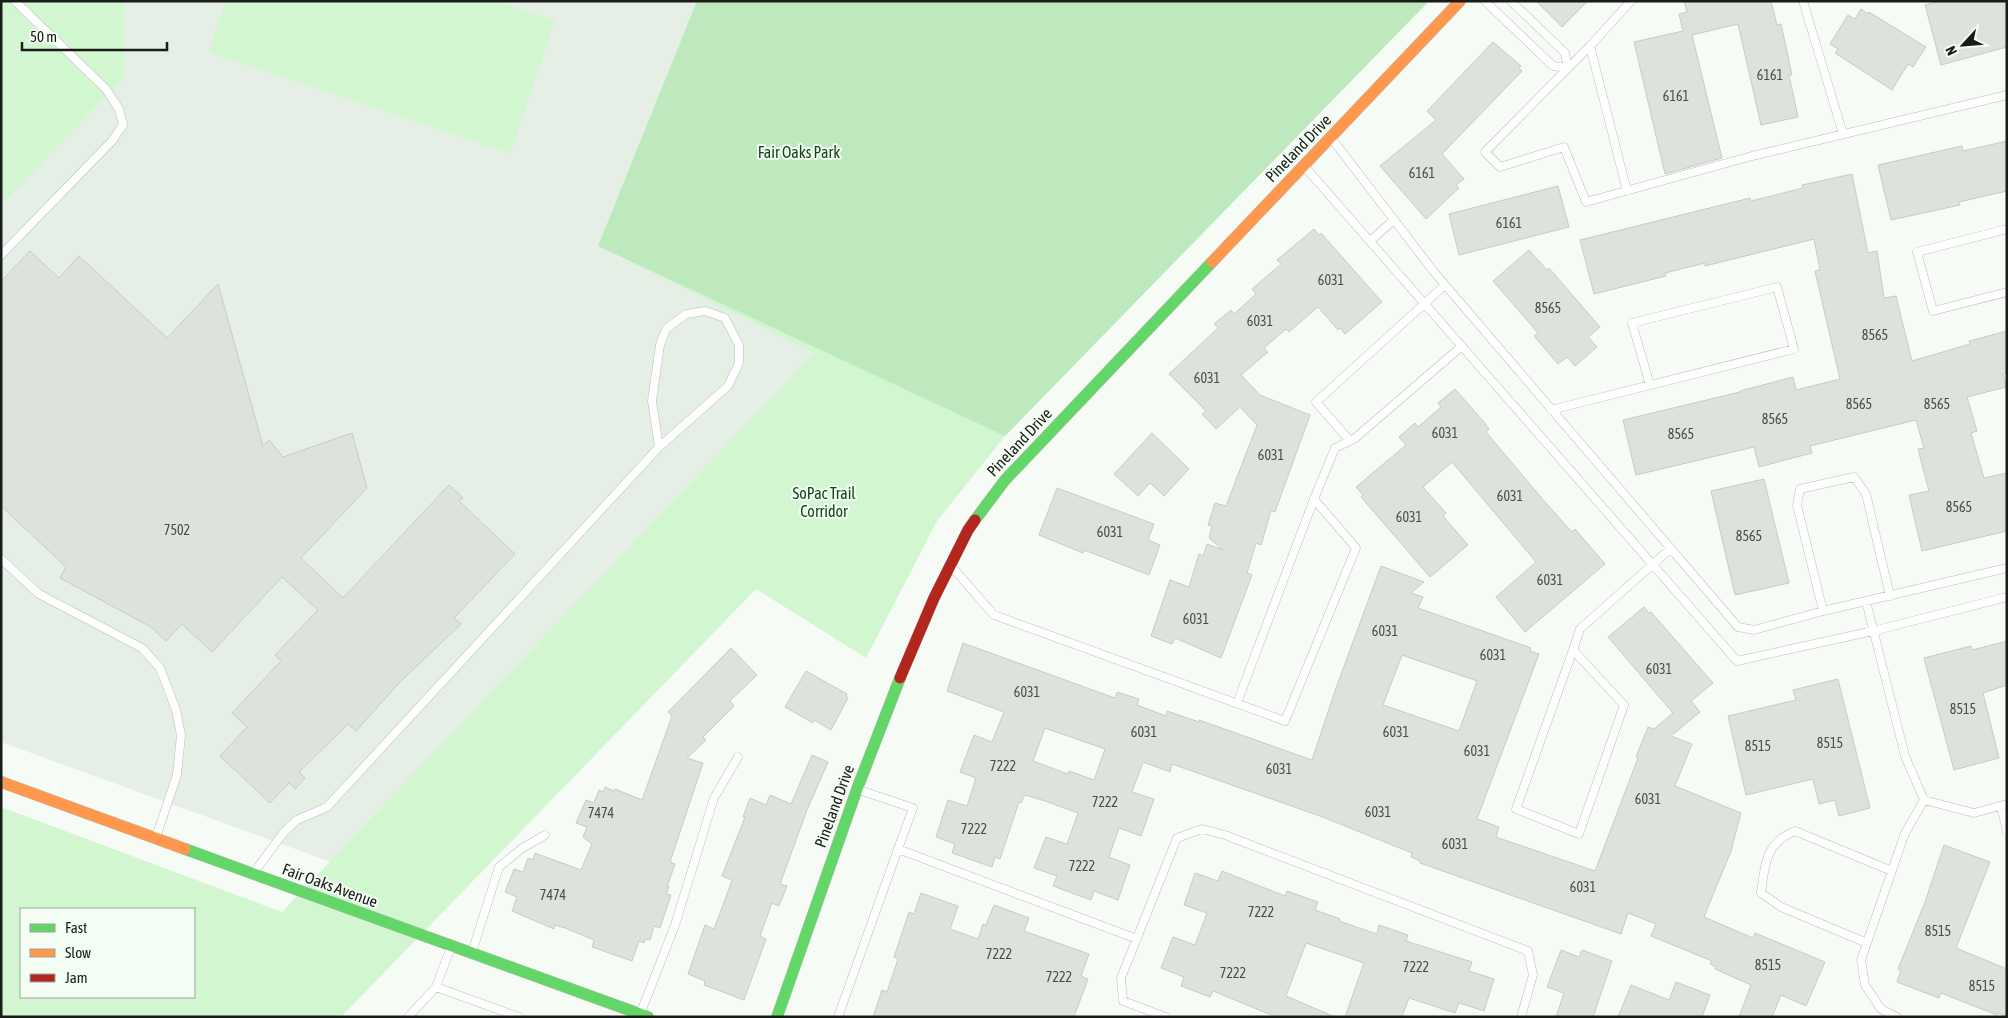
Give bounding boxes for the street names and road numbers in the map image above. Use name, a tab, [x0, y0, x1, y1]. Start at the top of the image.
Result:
street label: Pineland Drive	[1261, 111, 1335, 185]
street label: Pineland Drive	[983, 404, 1055, 480]
street label: Pineland Drive	[811, 762, 857, 850]
street label: Fair Oaks Avenue	[280, 859, 380, 911]

